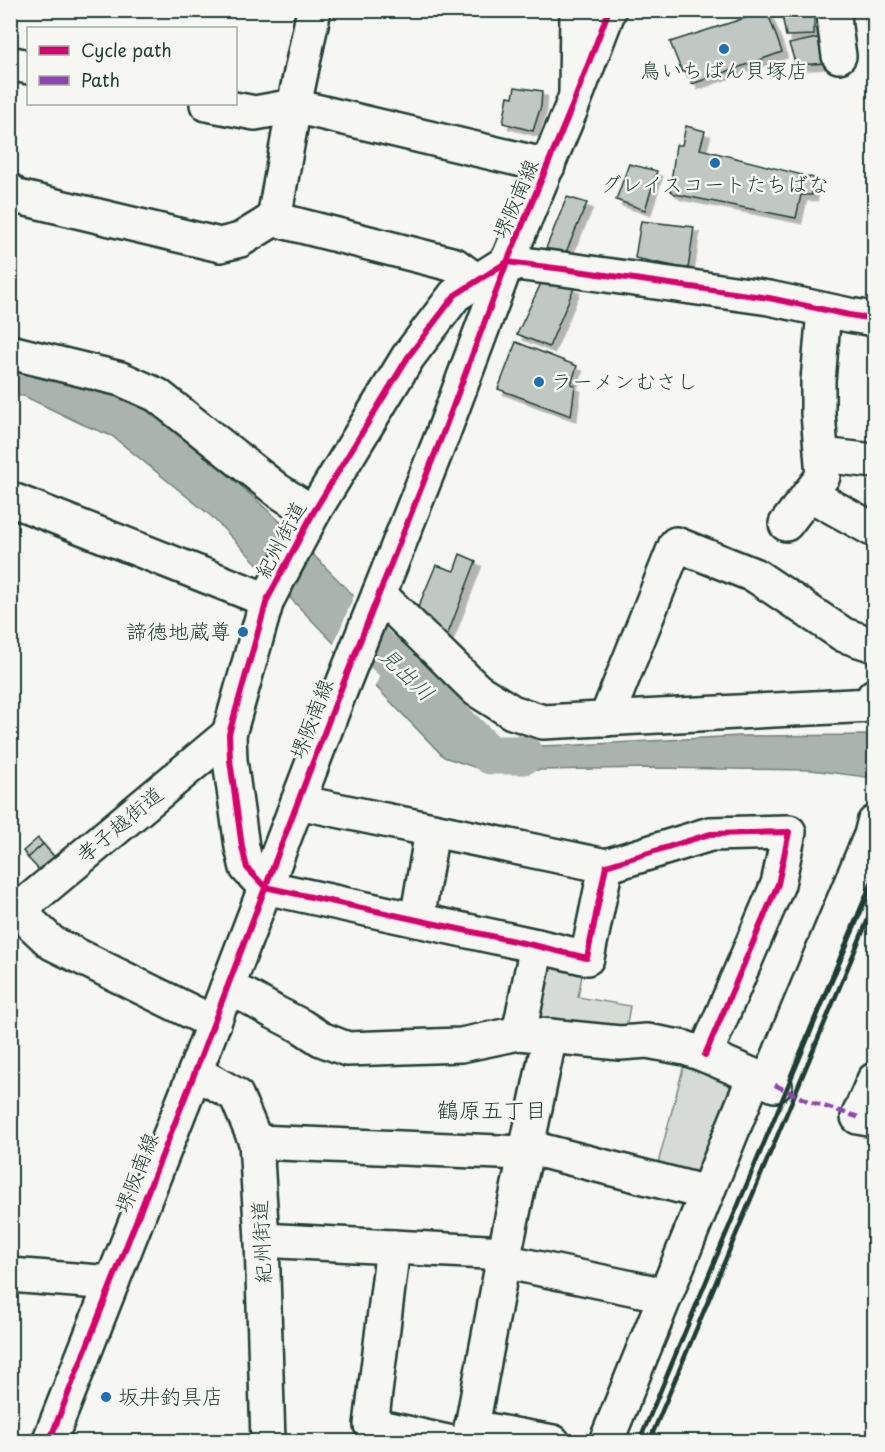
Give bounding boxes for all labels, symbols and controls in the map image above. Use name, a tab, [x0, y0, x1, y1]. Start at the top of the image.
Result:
legend	[27, 27, 237, 105]
text: Cycle path	[81, 36, 172, 63]
marker: 鳥いちばん貝塚店	[717, 42, 731, 56]
place label: 鳥いちばん貝塚店	[640, 53, 808, 85]
text: Path	[81, 66, 120, 93]
street label: 堺阪南線	[483, 153, 545, 243]
marker: グレイスコートたちばな	[708, 156, 722, 170]
place label: グレイスコートたちばな	[601, 167, 829, 199]
place label: ラーメンむさし	[551, 364, 698, 396]
marker: ラーメンむさし	[532, 375, 546, 389]
street label: 紀州街道	[245, 494, 313, 584]
place label: 諦徳地蔵尊	[126, 614, 231, 646]
marker: 諦徳地蔵尊	[236, 625, 250, 639]
water label: 見出川	[373, 638, 443, 708]
street label: 堺阪南線	[280, 673, 340, 763]
street label: 孝子越街道	[68, 777, 169, 869]
district label: 鶴原五丁目	[437, 1092, 547, 1125]
street label: 堺阪南線	[105, 1127, 165, 1217]
street label: 紀州街道	[242, 1199, 278, 1285]
place label: 坂井釣具店	[118, 1379, 223, 1411]
marker: 坂井釣具店	[99, 1390, 113, 1404]

